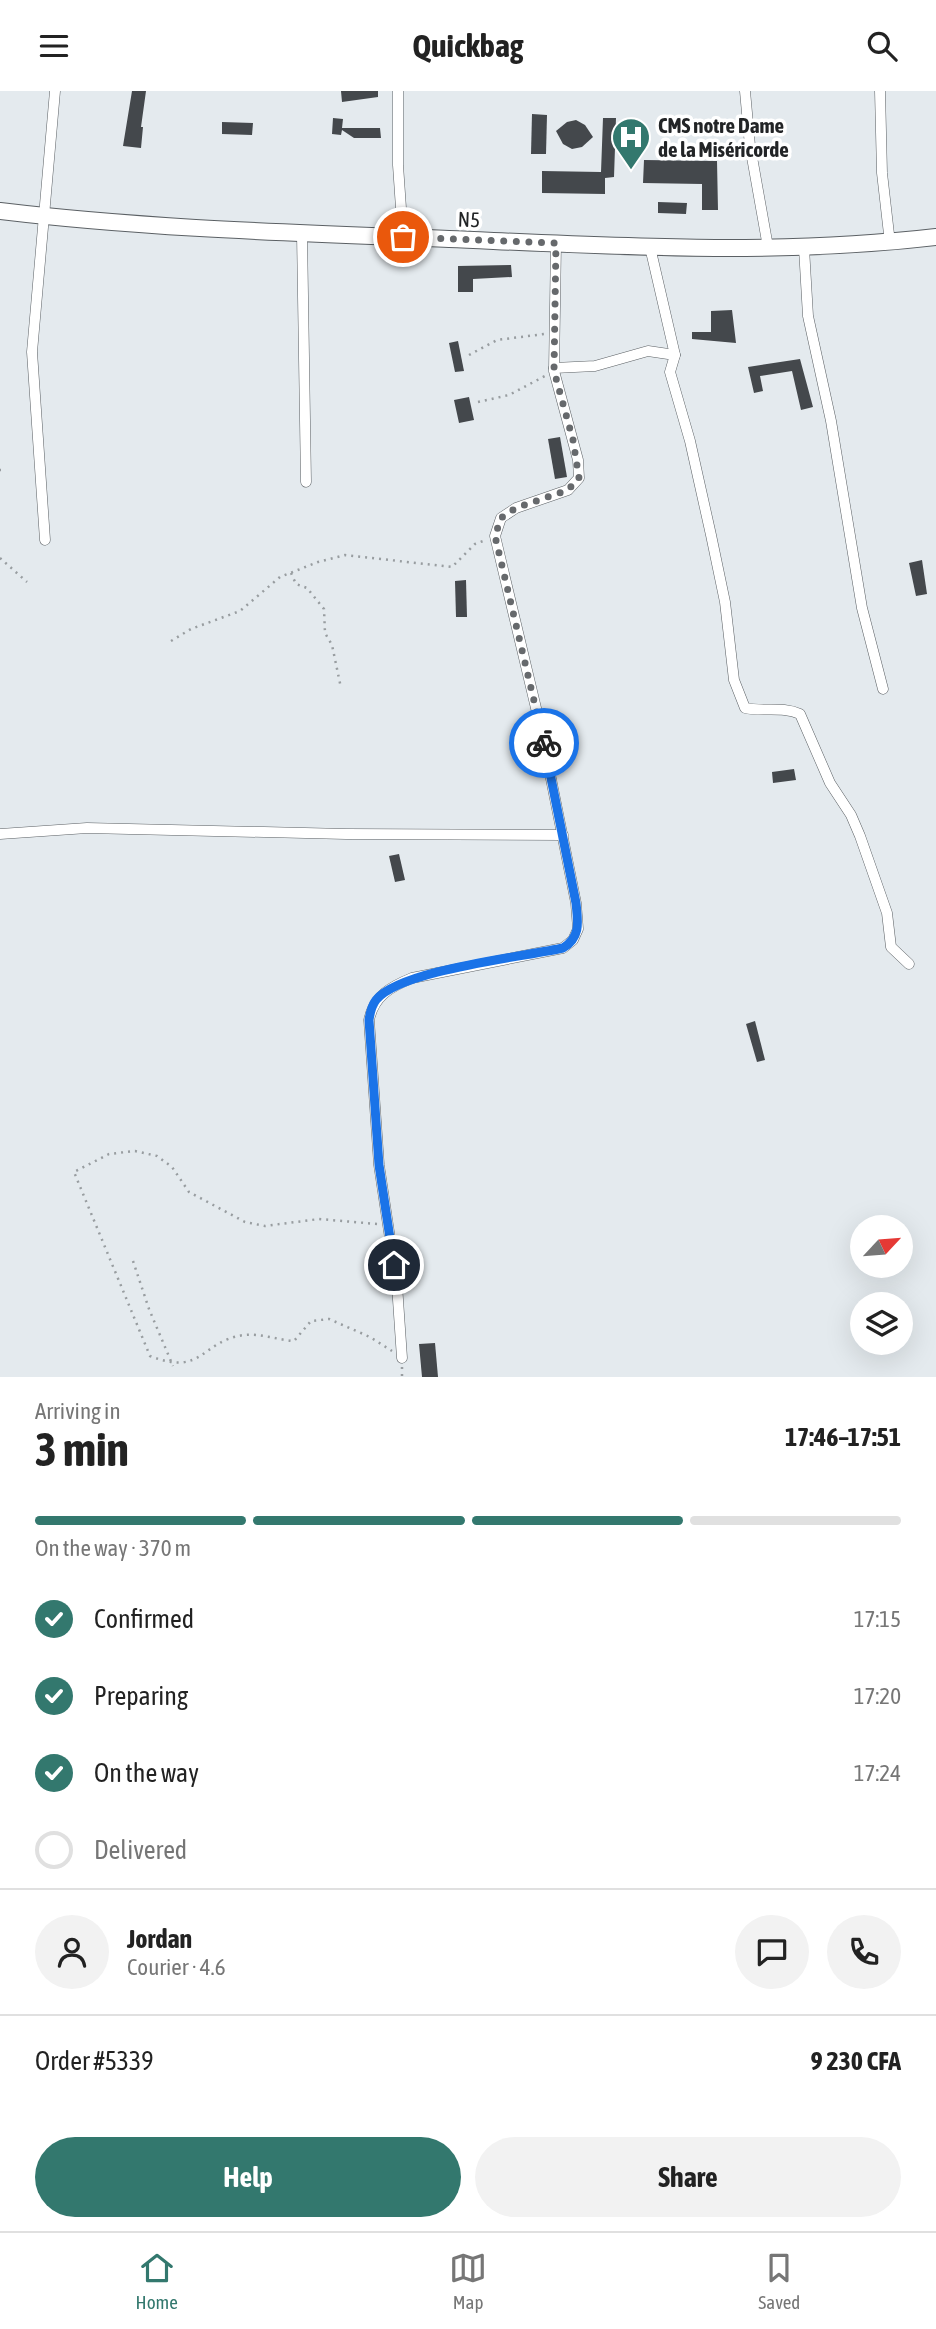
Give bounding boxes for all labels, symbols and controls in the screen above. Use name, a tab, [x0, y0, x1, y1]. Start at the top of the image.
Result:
icon: menu	[35, 27, 73, 65]
text: Quickbag	[412, 27, 524, 64]
icon: search	[863, 27, 901, 65]
place label: CMS notre Dame de la Miséricorde	[658, 113, 789, 161]
hospital icon: CMS notre Dame de la Miséricorde	[610, 116, 652, 171]
pin	[373, 207, 433, 267]
street label: N5	[457, 207, 481, 231]
icon: bag	[384, 218, 422, 256]
courier	[509, 708, 579, 778]
icon: bike	[525, 724, 563, 762]
north arrow	[850, 1215, 914, 1277]
map controls	[850, 1215, 913, 1355]
pin	[364, 1235, 424, 1295]
icon: home	[375, 1246, 413, 1284]
button: layers	[850, 1292, 913, 1355]
text: Arriving in	[35, 1398, 121, 1424]
text: 17:46–17:51	[785, 1422, 901, 1452]
text: 3 min	[35, 1423, 129, 1476]
text: On the way · 370 m	[35, 1535, 191, 1561]
icon: check	[35, 1600, 73, 1638]
text: Confirmed	[94, 1604, 194, 1634]
text: 17:15	[854, 1606, 901, 1632]
icon: check	[35, 1677, 73, 1715]
text: Preparing	[94, 1681, 188, 1711]
text: 17:20	[854, 1683, 901, 1709]
icon: check	[35, 1754, 73, 1792]
text: On the way	[94, 1758, 199, 1788]
text: 17:24	[854, 1760, 901, 1786]
text: Delivered	[94, 1835, 187, 1865]
button: person	[35, 1915, 109, 1989]
button: chat	[735, 1915, 809, 1989]
button: phone	[827, 1915, 901, 1989]
text: Jordan	[127, 1924, 192, 1954]
text: Courier · 4.6	[127, 1954, 226, 1980]
text: Order #5339	[35, 2046, 154, 2076]
text: 9 230 CFA	[811, 2046, 901, 2076]
button: Help	[35, 2137, 461, 2217]
button: Share	[475, 2137, 901, 2217]
tab: Home	[136, 2249, 178, 2313]
tab: Map	[449, 2249, 487, 2313]
tab: Saved	[758, 2249, 800, 2313]

